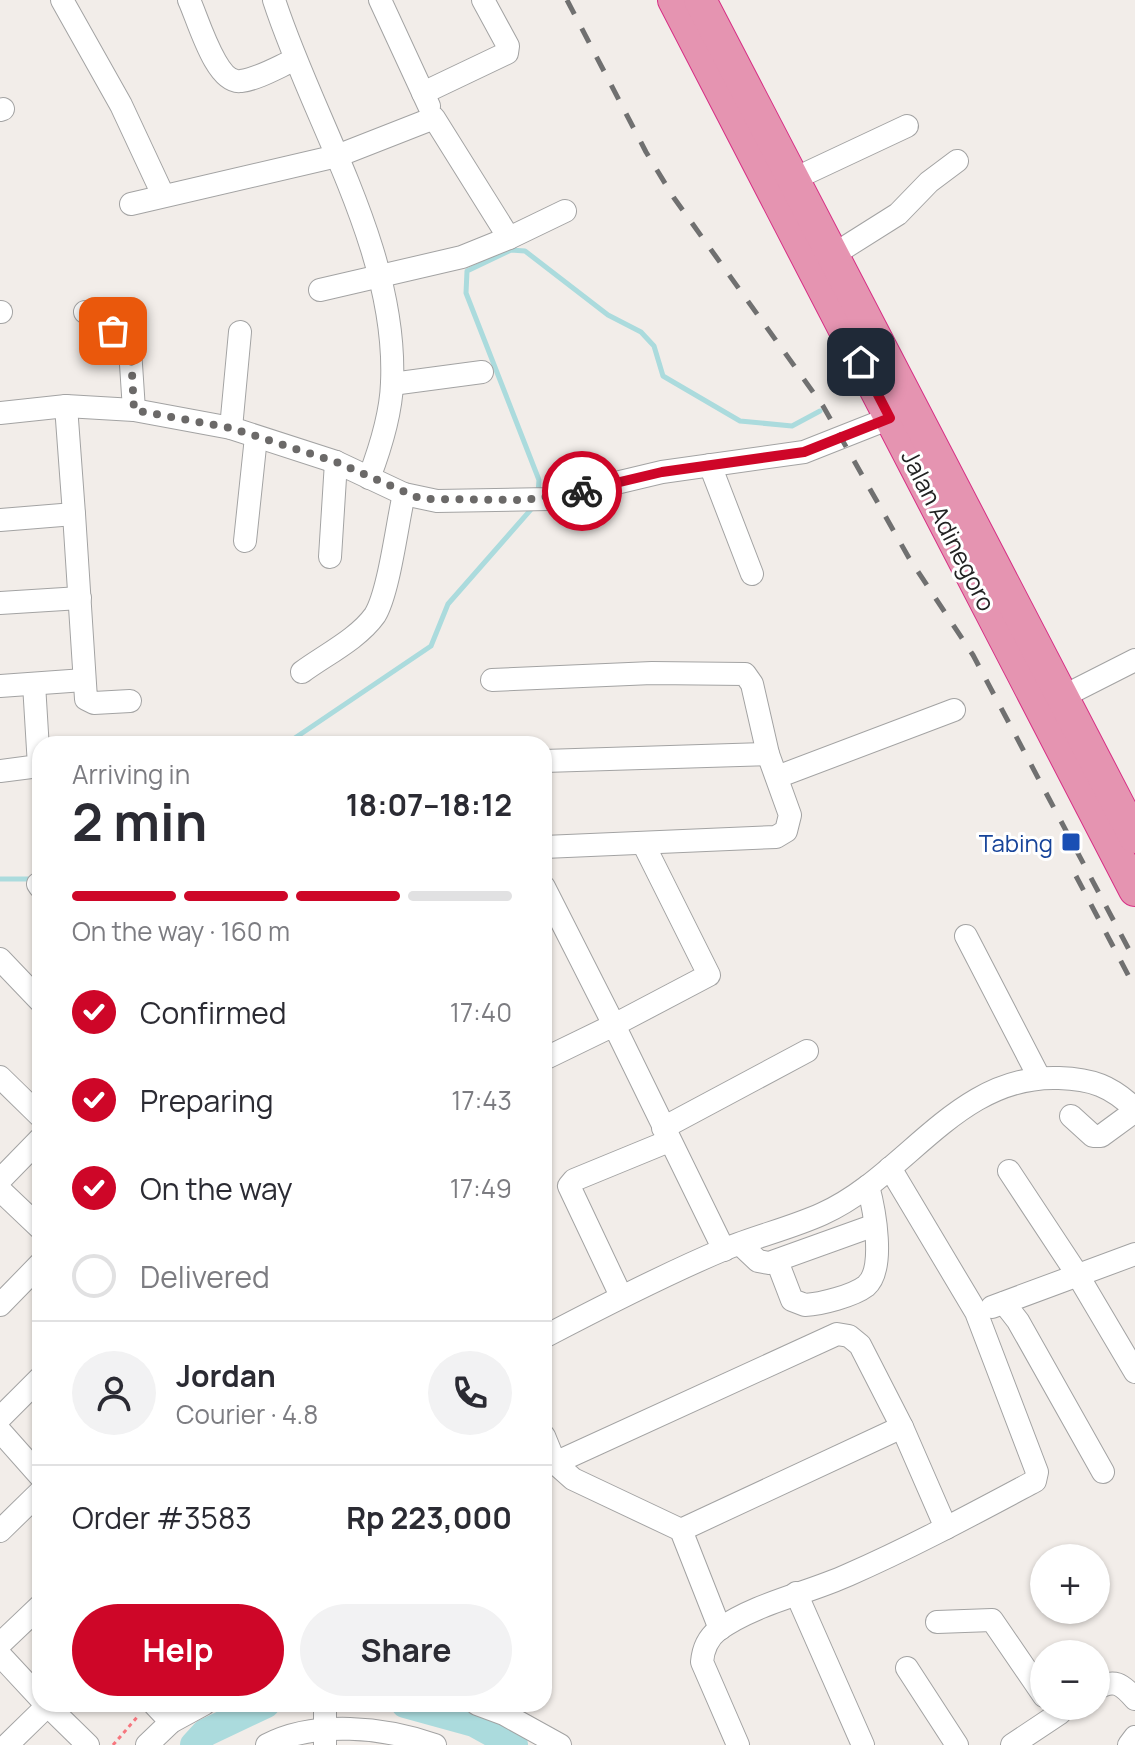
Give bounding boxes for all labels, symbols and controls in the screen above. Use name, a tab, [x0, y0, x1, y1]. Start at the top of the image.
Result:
pin	[79, 297, 147, 365]
icon: bag	[91, 309, 135, 353]
pin	[827, 328, 895, 396]
icon: home	[839, 340, 883, 384]
street label: Jalan Adinegoro	[894, 444, 1004, 616]
courier	[542, 451, 622, 531]
icon: bike	[560, 469, 604, 513]
text: Arriving in	[72, 756, 190, 792]
text: 18:07–18:12	[346, 784, 512, 825]
text: 2 min	[72, 786, 207, 857]
place label: Tabing	[979, 826, 1053, 859]
marker: Tabing	[1060, 831, 1082, 853]
text: On the way · 160 m	[72, 913, 290, 949]
icon: check	[72, 990, 116, 1034]
text: Confirmed	[140, 992, 287, 1033]
text: 17:40	[450, 994, 512, 1030]
icon: check	[72, 1078, 116, 1122]
text: Preparing	[140, 1080, 274, 1121]
text: 17:43	[451, 1082, 512, 1118]
icon: check	[72, 1166, 116, 1210]
text: On the way	[140, 1168, 293, 1209]
text: 17:49	[450, 1170, 512, 1206]
text: Delivered	[140, 1256, 270, 1297]
button: person	[72, 1351, 156, 1435]
button: phone	[428, 1351, 512, 1435]
text: Jordan	[176, 1355, 276, 1396]
text: Courier · 4.8	[176, 1396, 318, 1432]
text: Order #3583	[72, 1497, 252, 1538]
text: Rp 223,000	[346, 1497, 512, 1538]
map controls	[1030, 1544, 1110, 1720]
button: +	[1030, 1544, 1110, 1624]
button: Help	[72, 1604, 284, 1696]
button: Share	[300, 1604, 512, 1696]
button: −	[1030, 1640, 1110, 1720]

